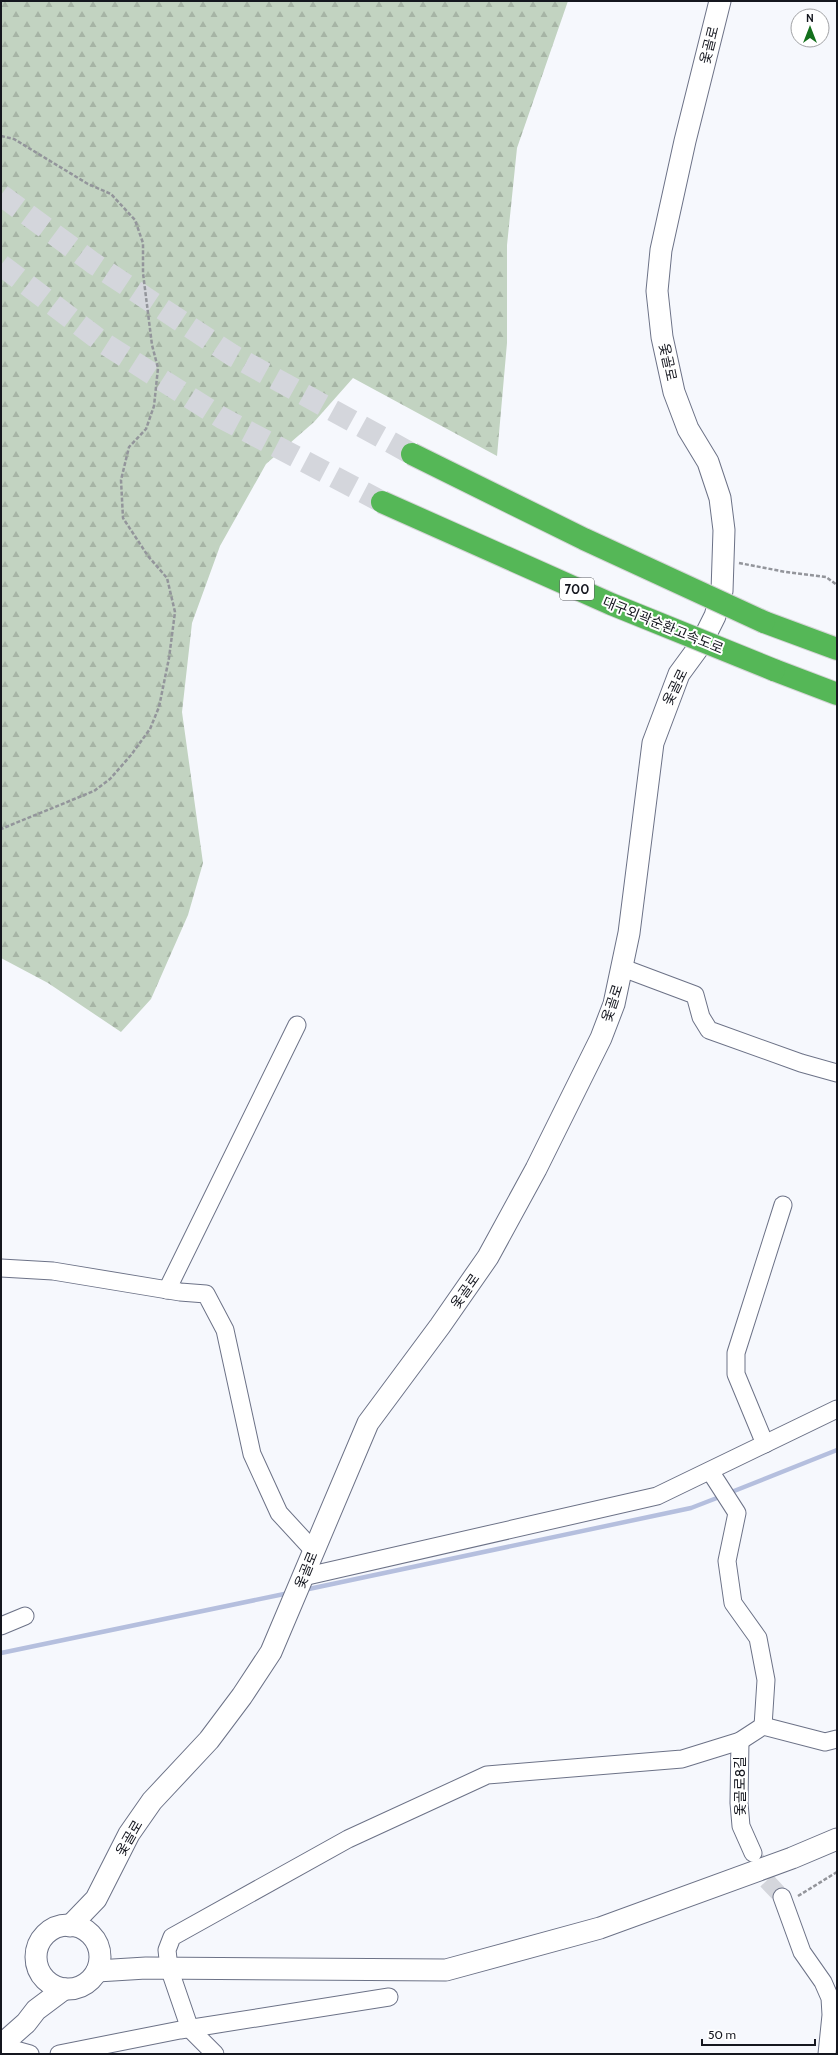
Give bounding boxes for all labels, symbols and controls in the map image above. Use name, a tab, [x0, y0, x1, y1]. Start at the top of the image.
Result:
north arrow	[790, 8, 830, 48]
text: N	[806, 11, 814, 25]
street label: 옻골로	[696, 24, 722, 66]
street label: 옻골로	[655, 341, 681, 383]
road number: 700	[560, 578, 594, 600]
street label: 대구외곽순환고속도로	[600, 593, 726, 658]
street label: 옻골로	[658, 666, 692, 708]
street label: 옻골로	[597, 982, 627, 1024]
street label: 옻골로	[447, 1270, 484, 1312]
street label: 옻골로	[290, 1549, 322, 1591]
street label: 옻골로8길	[731, 1756, 749, 1816]
street label: 옻골로	[112, 1817, 147, 1859]
scale bar	[702, 2021, 815, 2047]
text: 50 m	[708, 2027, 736, 2042]

